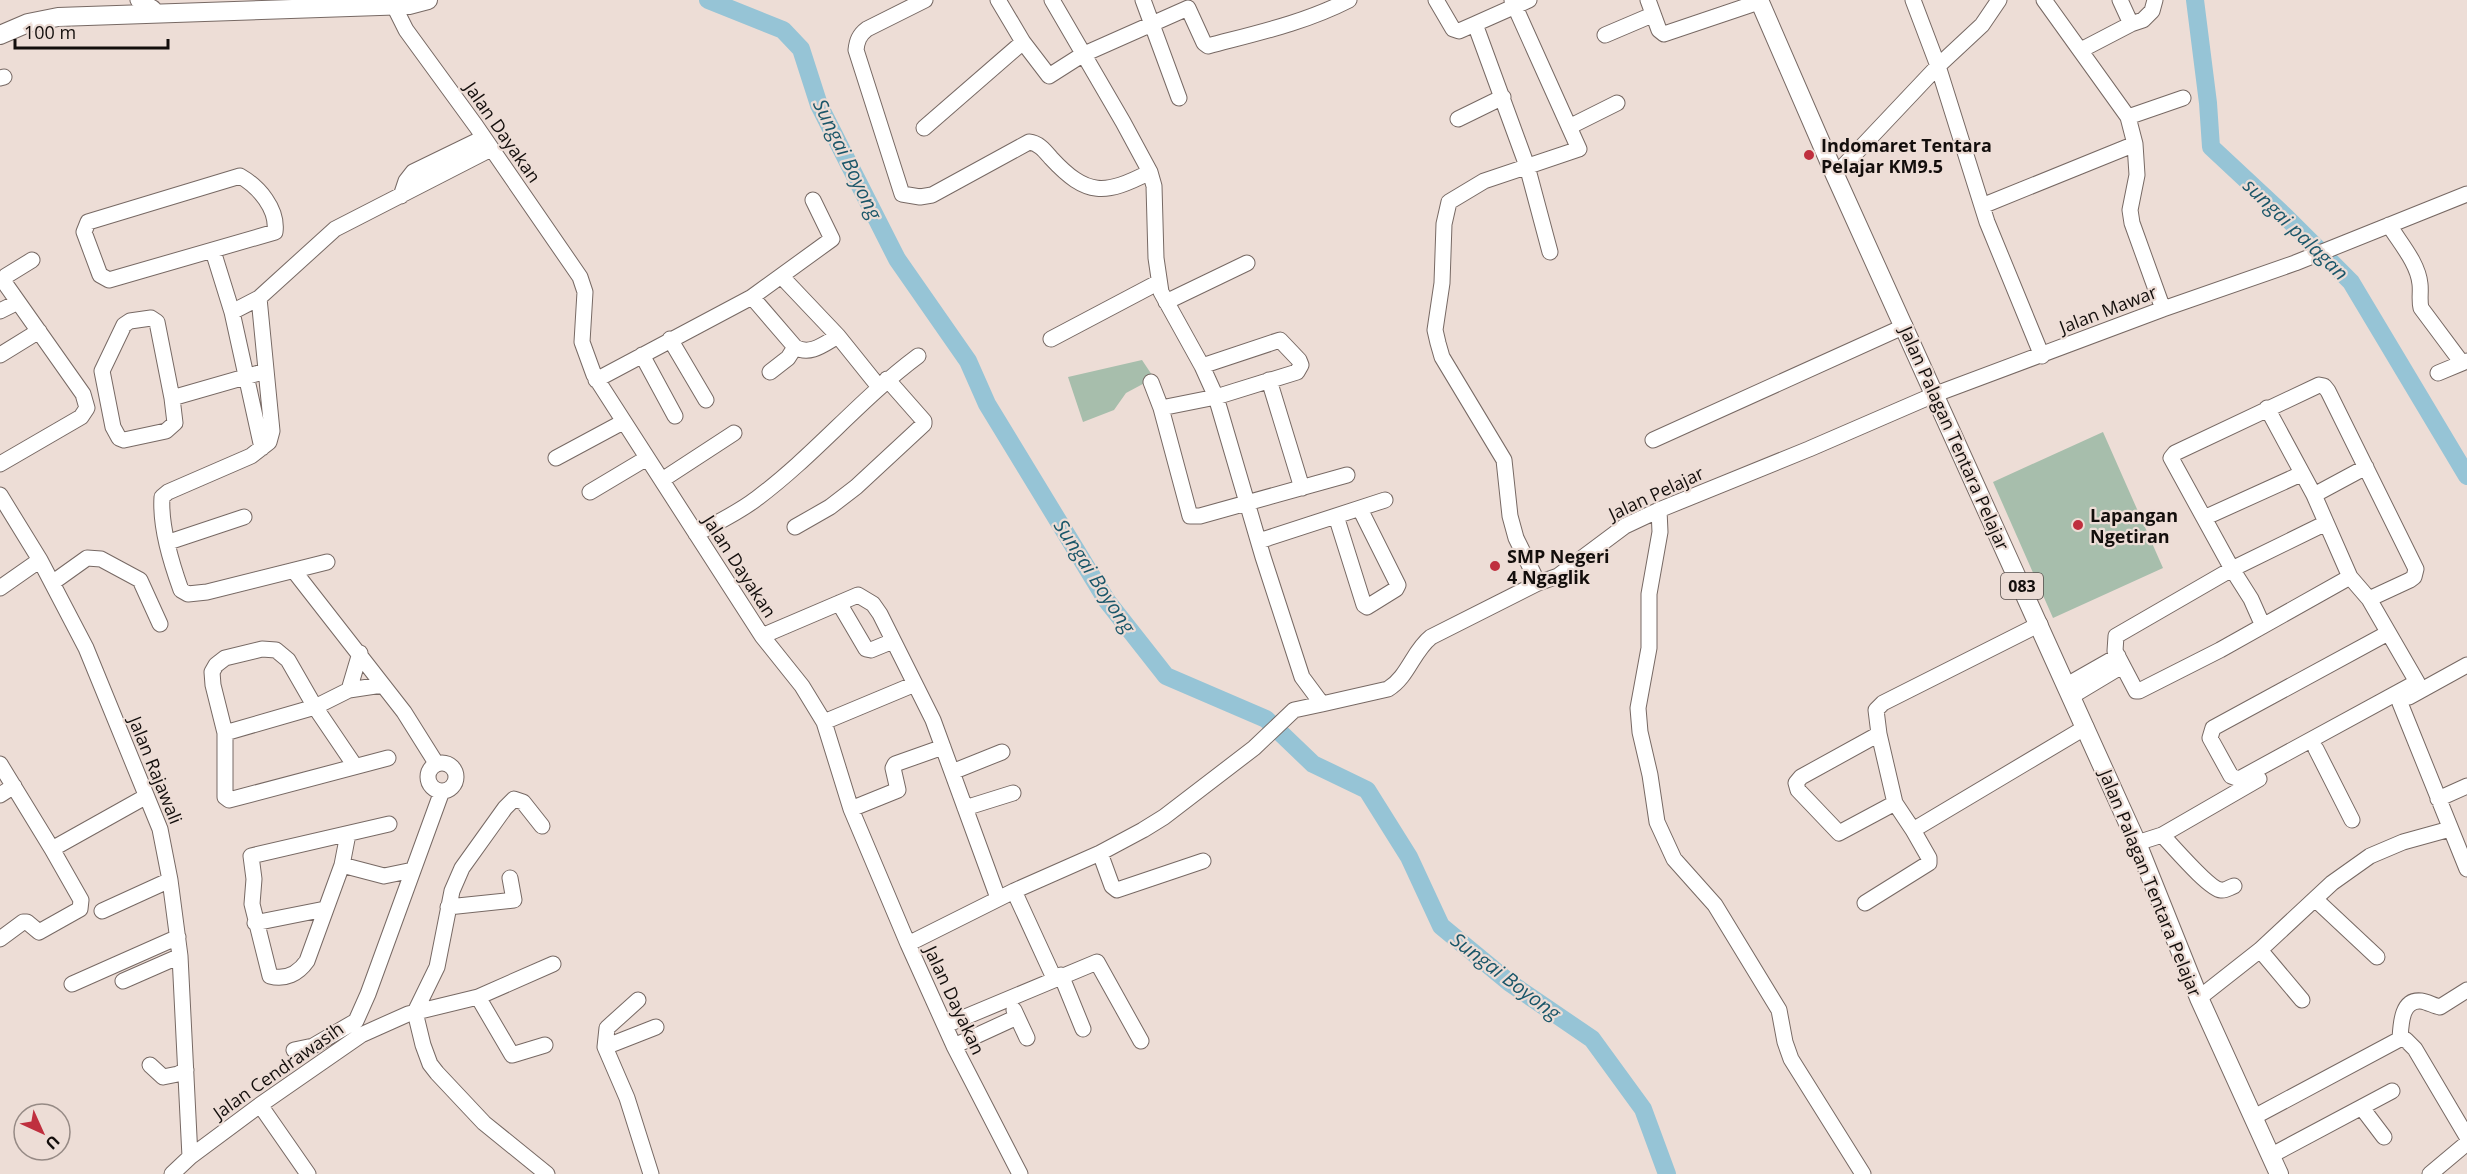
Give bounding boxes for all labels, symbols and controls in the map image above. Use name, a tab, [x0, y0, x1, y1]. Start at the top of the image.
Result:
scale bar	[15, 12, 168, 50]
text: 100 m	[24, 20, 76, 44]
street label: Jalan Dayakan	[458, 75, 547, 187]
water label: Sungai Boyong	[807, 94, 889, 224]
place label: Indomaret Tentara Pelajar KM9.5	[1821, 133, 1992, 178]
marker: Indomaret Tentara Pelajar KM9.5	[1802, 148, 1816, 162]
water label: sungai palagan	[2238, 172, 2354, 286]
street label: Jalan Mawar	[2054, 279, 2161, 339]
street label: Jalan Palagan Tentara Pelajar	[1894, 320, 2016, 554]
street label: Jalan Pelajar	[1603, 460, 1708, 526]
place label: Lapangan Ngetiran	[2090, 503, 2178, 548]
street label: Jalan Dayakan	[697, 508, 782, 622]
water label: Sungai Boyong	[1048, 514, 1142, 639]
marker: Lapangan Ngetiran	[2071, 518, 2085, 532]
place label: SMP Negeri 4 Ngaglik	[1507, 544, 1610, 589]
marker: SMP Negeri 4 Ngaglik	[1488, 559, 1502, 573]
road number: 083	[2001, 573, 2043, 599]
street label: Jalan Rajawali	[123, 711, 188, 827]
street label: Jalan Palagan Tentara Pelajar	[2094, 764, 2208, 1001]
water label: Sungai Boyong	[1446, 926, 1567, 1026]
street label: Jalan Dayakan	[918, 940, 991, 1058]
street label: Jalan Cendrawasih	[206, 1016, 348, 1125]
north arrow	[12, 1102, 72, 1162]
text: U	[41, 1131, 65, 1155]

